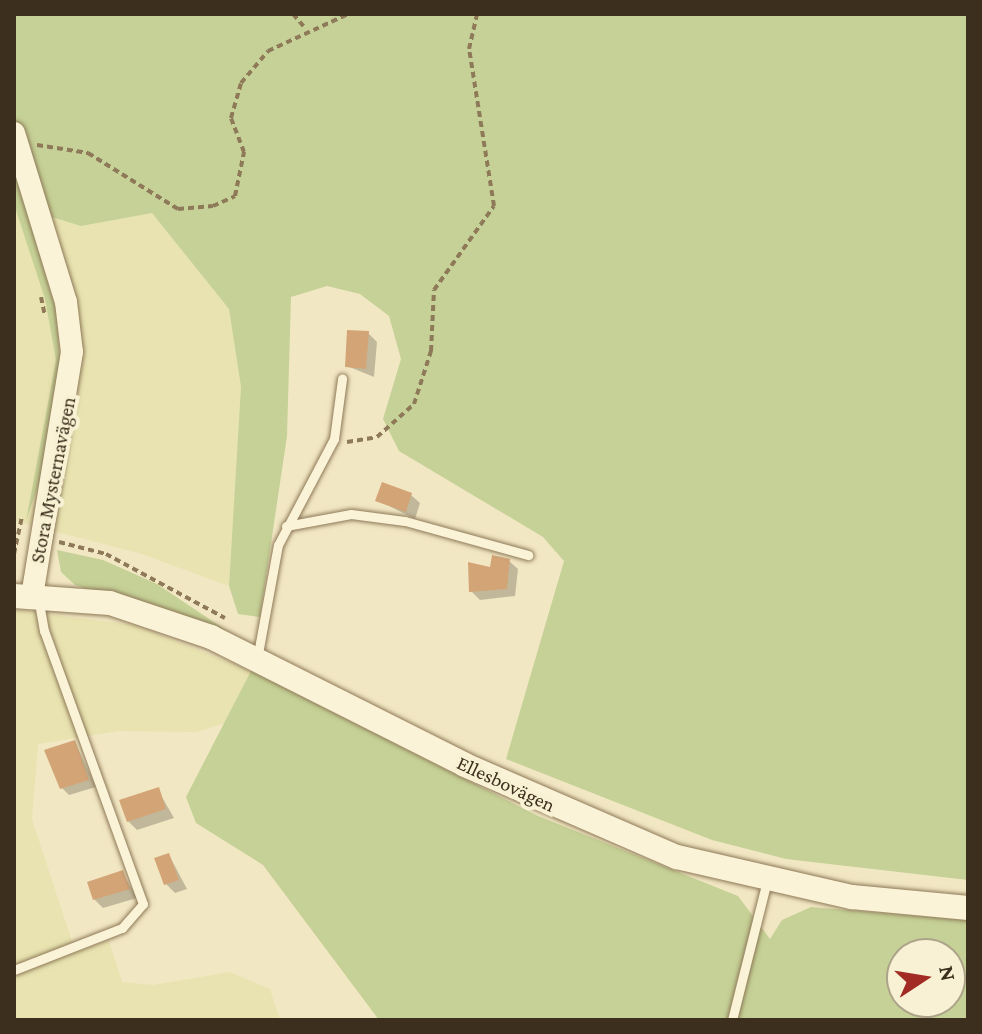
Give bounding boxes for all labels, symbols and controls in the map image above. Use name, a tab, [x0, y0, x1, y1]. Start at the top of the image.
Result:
street label: Stora Mysternavägen	[25, 395, 81, 565]
street label: Ellesbovägen	[453, 751, 559, 817]
north arrow	[886, 938, 966, 1018]
text: N	[934, 963, 962, 983]

